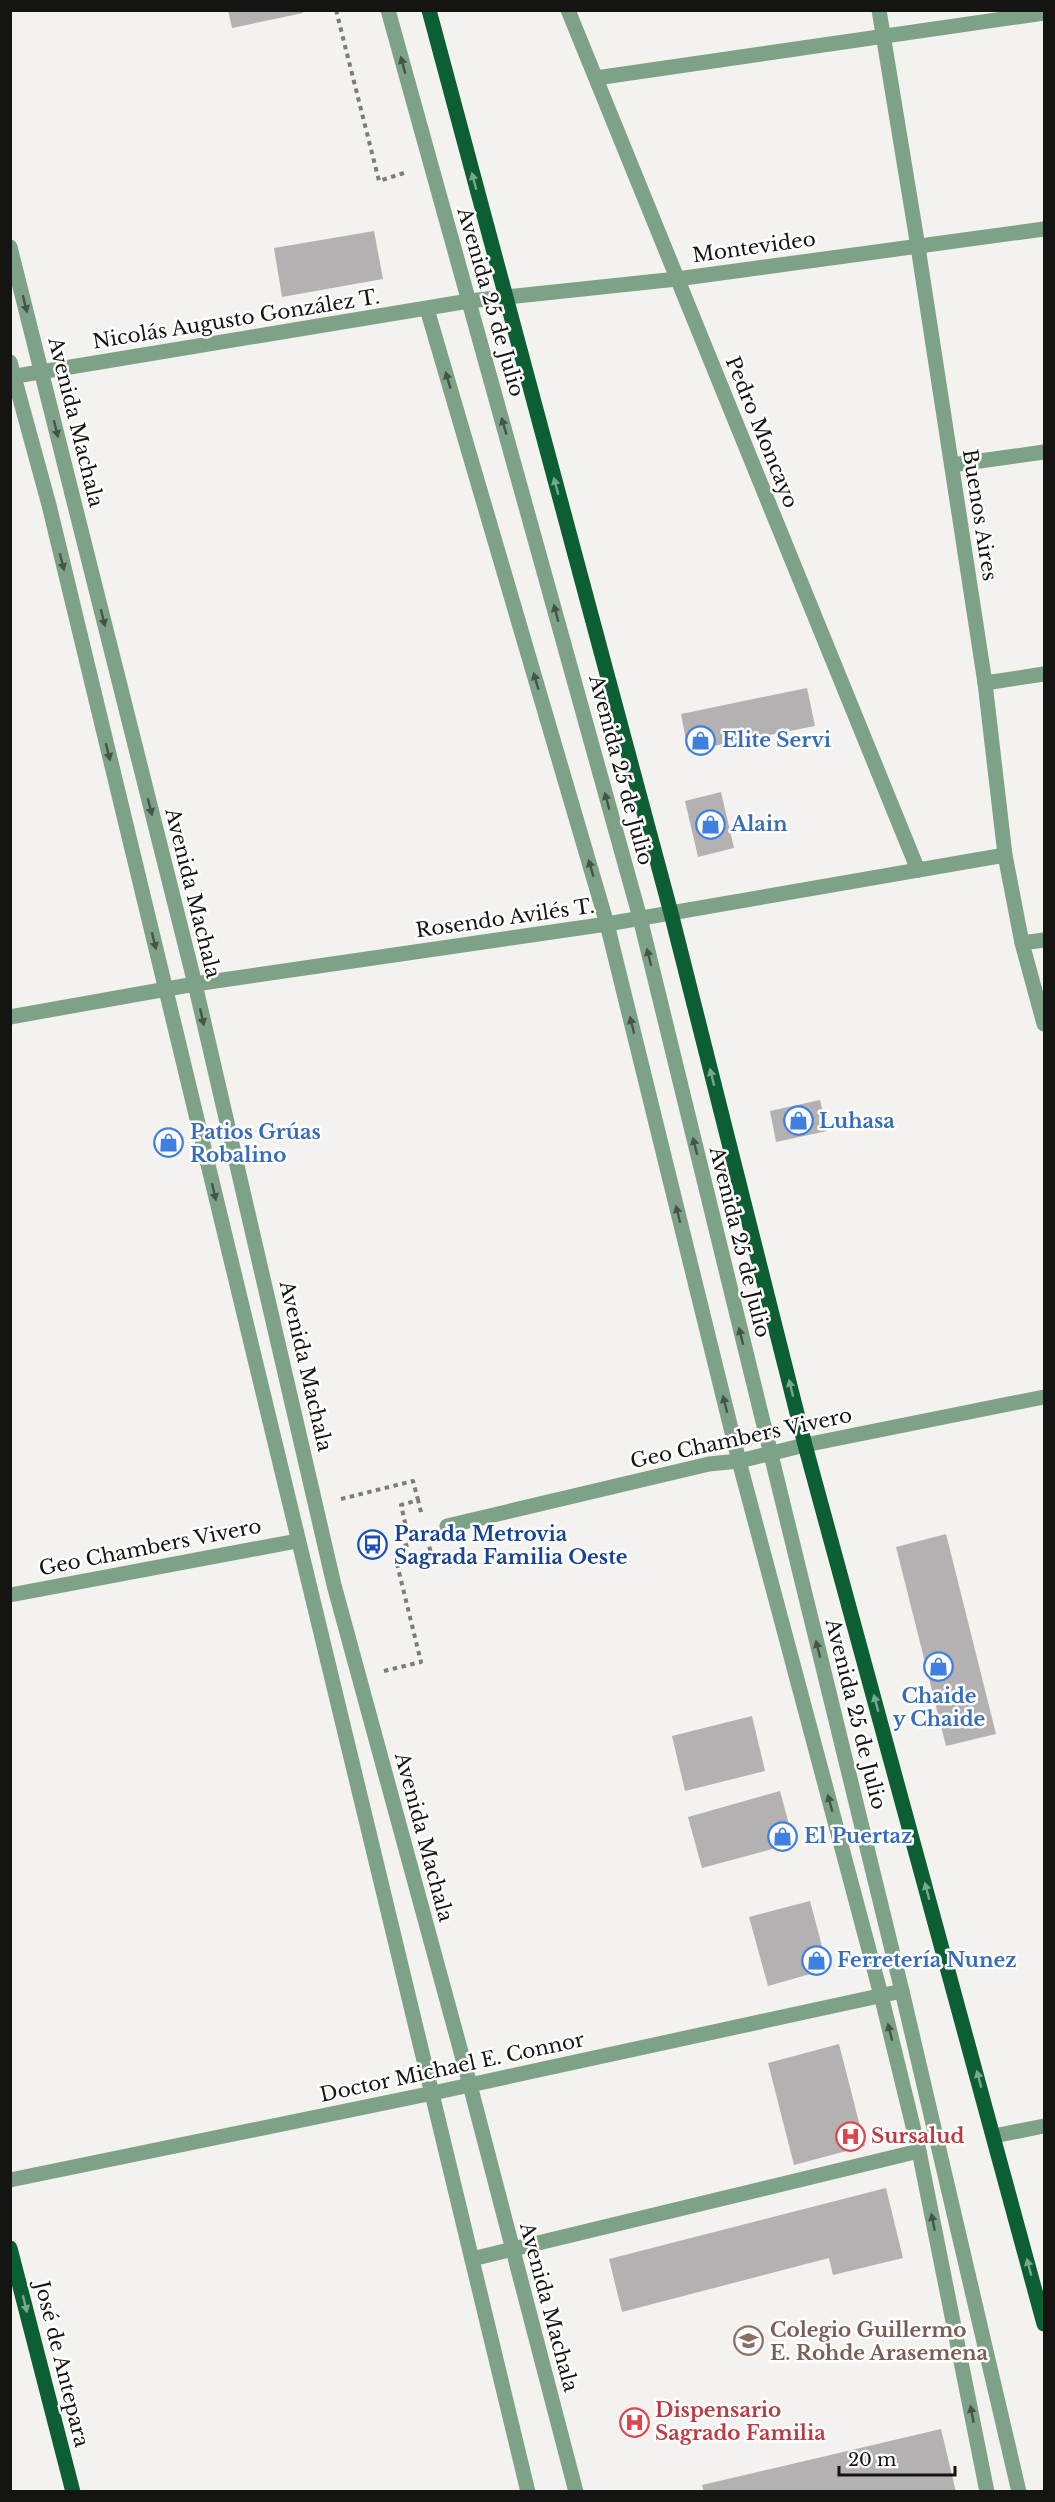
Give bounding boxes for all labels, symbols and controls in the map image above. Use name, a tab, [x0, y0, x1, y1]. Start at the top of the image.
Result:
one-way arrow	[397, 56, 407, 74]
one-way arrow	[469, 172, 478, 190]
street label: Avenida 25 de Julio	[452, 204, 529, 399]
street label: Montevideo	[691, 226, 817, 268]
street label: Nicolás Augusto González T.	[91, 284, 381, 354]
one-way arrow	[20, 295, 30, 313]
street label: Avenida Machala	[43, 334, 109, 510]
street label: Pedro Moncayo	[721, 353, 803, 511]
one-way arrow	[443, 371, 452, 389]
one-way arrow	[499, 417, 508, 435]
one-way arrow	[51, 420, 61, 438]
street label: Buenos Aires	[958, 447, 1002, 583]
one-way arrow	[550, 477, 560, 495]
one-way arrow	[58, 553, 68, 571]
one-way arrow	[550, 604, 560, 622]
one-way arrow	[99, 609, 108, 627]
street label: Avenida 25 de Julio	[584, 671, 658, 868]
one-way arrow	[531, 672, 540, 690]
shop icon: Elite Servi	[685, 724, 717, 756]
place label: Elite Servi	[722, 728, 831, 752]
one-way arrow	[104, 743, 114, 761]
one-way arrow	[602, 792, 612, 810]
one-way arrow	[146, 798, 156, 817]
street label: Avenida Machala	[160, 805, 226, 981]
shop icon: Alain	[694, 808, 726, 840]
place label: Alain	[730, 812, 788, 836]
one-way arrow	[586, 859, 595, 877]
street label: Rosendo Avilés T.	[414, 894, 596, 942]
one-way arrow	[150, 932, 160, 950]
one-way arrow	[643, 947, 653, 966]
one-way arrow	[198, 1008, 208, 1026]
one-way arrow	[626, 1016, 636, 1034]
one-way arrow	[707, 1068, 717, 1086]
shop icon: Luhasa	[782, 1105, 814, 1137]
place label: Luhasa	[819, 1109, 895, 1133]
place label: Patios Grúas Robalino	[190, 1120, 321, 1167]
shop icon: Patios Grúas Robalino	[153, 1127, 185, 1159]
one-way arrow	[689, 1137, 699, 1155]
street label: Avenida 25 de Julio	[704, 1143, 775, 1340]
one-way arrow	[210, 1183, 219, 1202]
one-way arrow	[673, 1205, 683, 1224]
street label: Avenida Machala	[274, 1277, 337, 1454]
one-way arrow	[735, 1326, 745, 1345]
one-way arrow	[785, 1379, 795, 1397]
one-way arrow	[720, 1395, 730, 1413]
street label: Geo Chambers Vivero	[628, 1403, 854, 1473]
street label: Geo Chambers Vivero	[37, 1514, 263, 1580]
place label: Parada Metrovia Sagrada Familia Oeste	[394, 1522, 627, 1569]
bus stop icon: Parada Metrovia Sagrada Familia Oeste	[357, 1529, 389, 1561]
street label: Avenida 25 de Julio	[820, 1615, 891, 1812]
one-way arrow	[812, 1640, 822, 1658]
shop icon: Chaide y Chaide	[923, 1650, 955, 1682]
place label: Chaide y Chaide	[893, 1684, 985, 1731]
one-way arrow	[870, 1693, 880, 1712]
street label: Avenida Machala	[390, 1749, 458, 1925]
one-way arrow	[825, 1794, 834, 1812]
shop icon: El Puertaz	[767, 1820, 799, 1852]
place label: El Puertaz	[804, 1824, 912, 1848]
one-way arrow	[922, 1882, 931, 1900]
shop icon: Ferretería Nunez	[800, 1944, 832, 1976]
place label: Ferretería Nunez	[837, 1948, 1017, 1972]
one-way arrow	[884, 2023, 894, 2041]
street label: Doctor Michael E. Connor	[318, 2027, 587, 2107]
one-way arrow	[973, 2070, 983, 2088]
hospital icon: Sursalud	[834, 2120, 866, 2152]
place label: Sursalud	[871, 2124, 964, 2148]
one-way arrow	[928, 2213, 938, 2232]
street label: Avenida Machala	[515, 2219, 583, 2395]
one-way arrow	[1024, 2258, 1034, 2276]
street label: José de Antepara	[29, 2276, 94, 2450]
one-way arrow	[21, 2295, 31, 2314]
place label: Colegio Guillermo E. Rohde Arasemena	[770, 2318, 988, 2365]
school or university icon: Colegio Guillermo E. Rohde Arasemena	[733, 2325, 765, 2357]
place label: Dispensario Sagrado Familia	[655, 2398, 826, 2445]
one-way arrow	[967, 2404, 976, 2423]
hospital icon: Dispensario Sagrado Familia	[618, 2406, 650, 2438]
scale bar	[839, 2439, 954, 2477]
text: 20 m	[848, 2449, 896, 2471]

